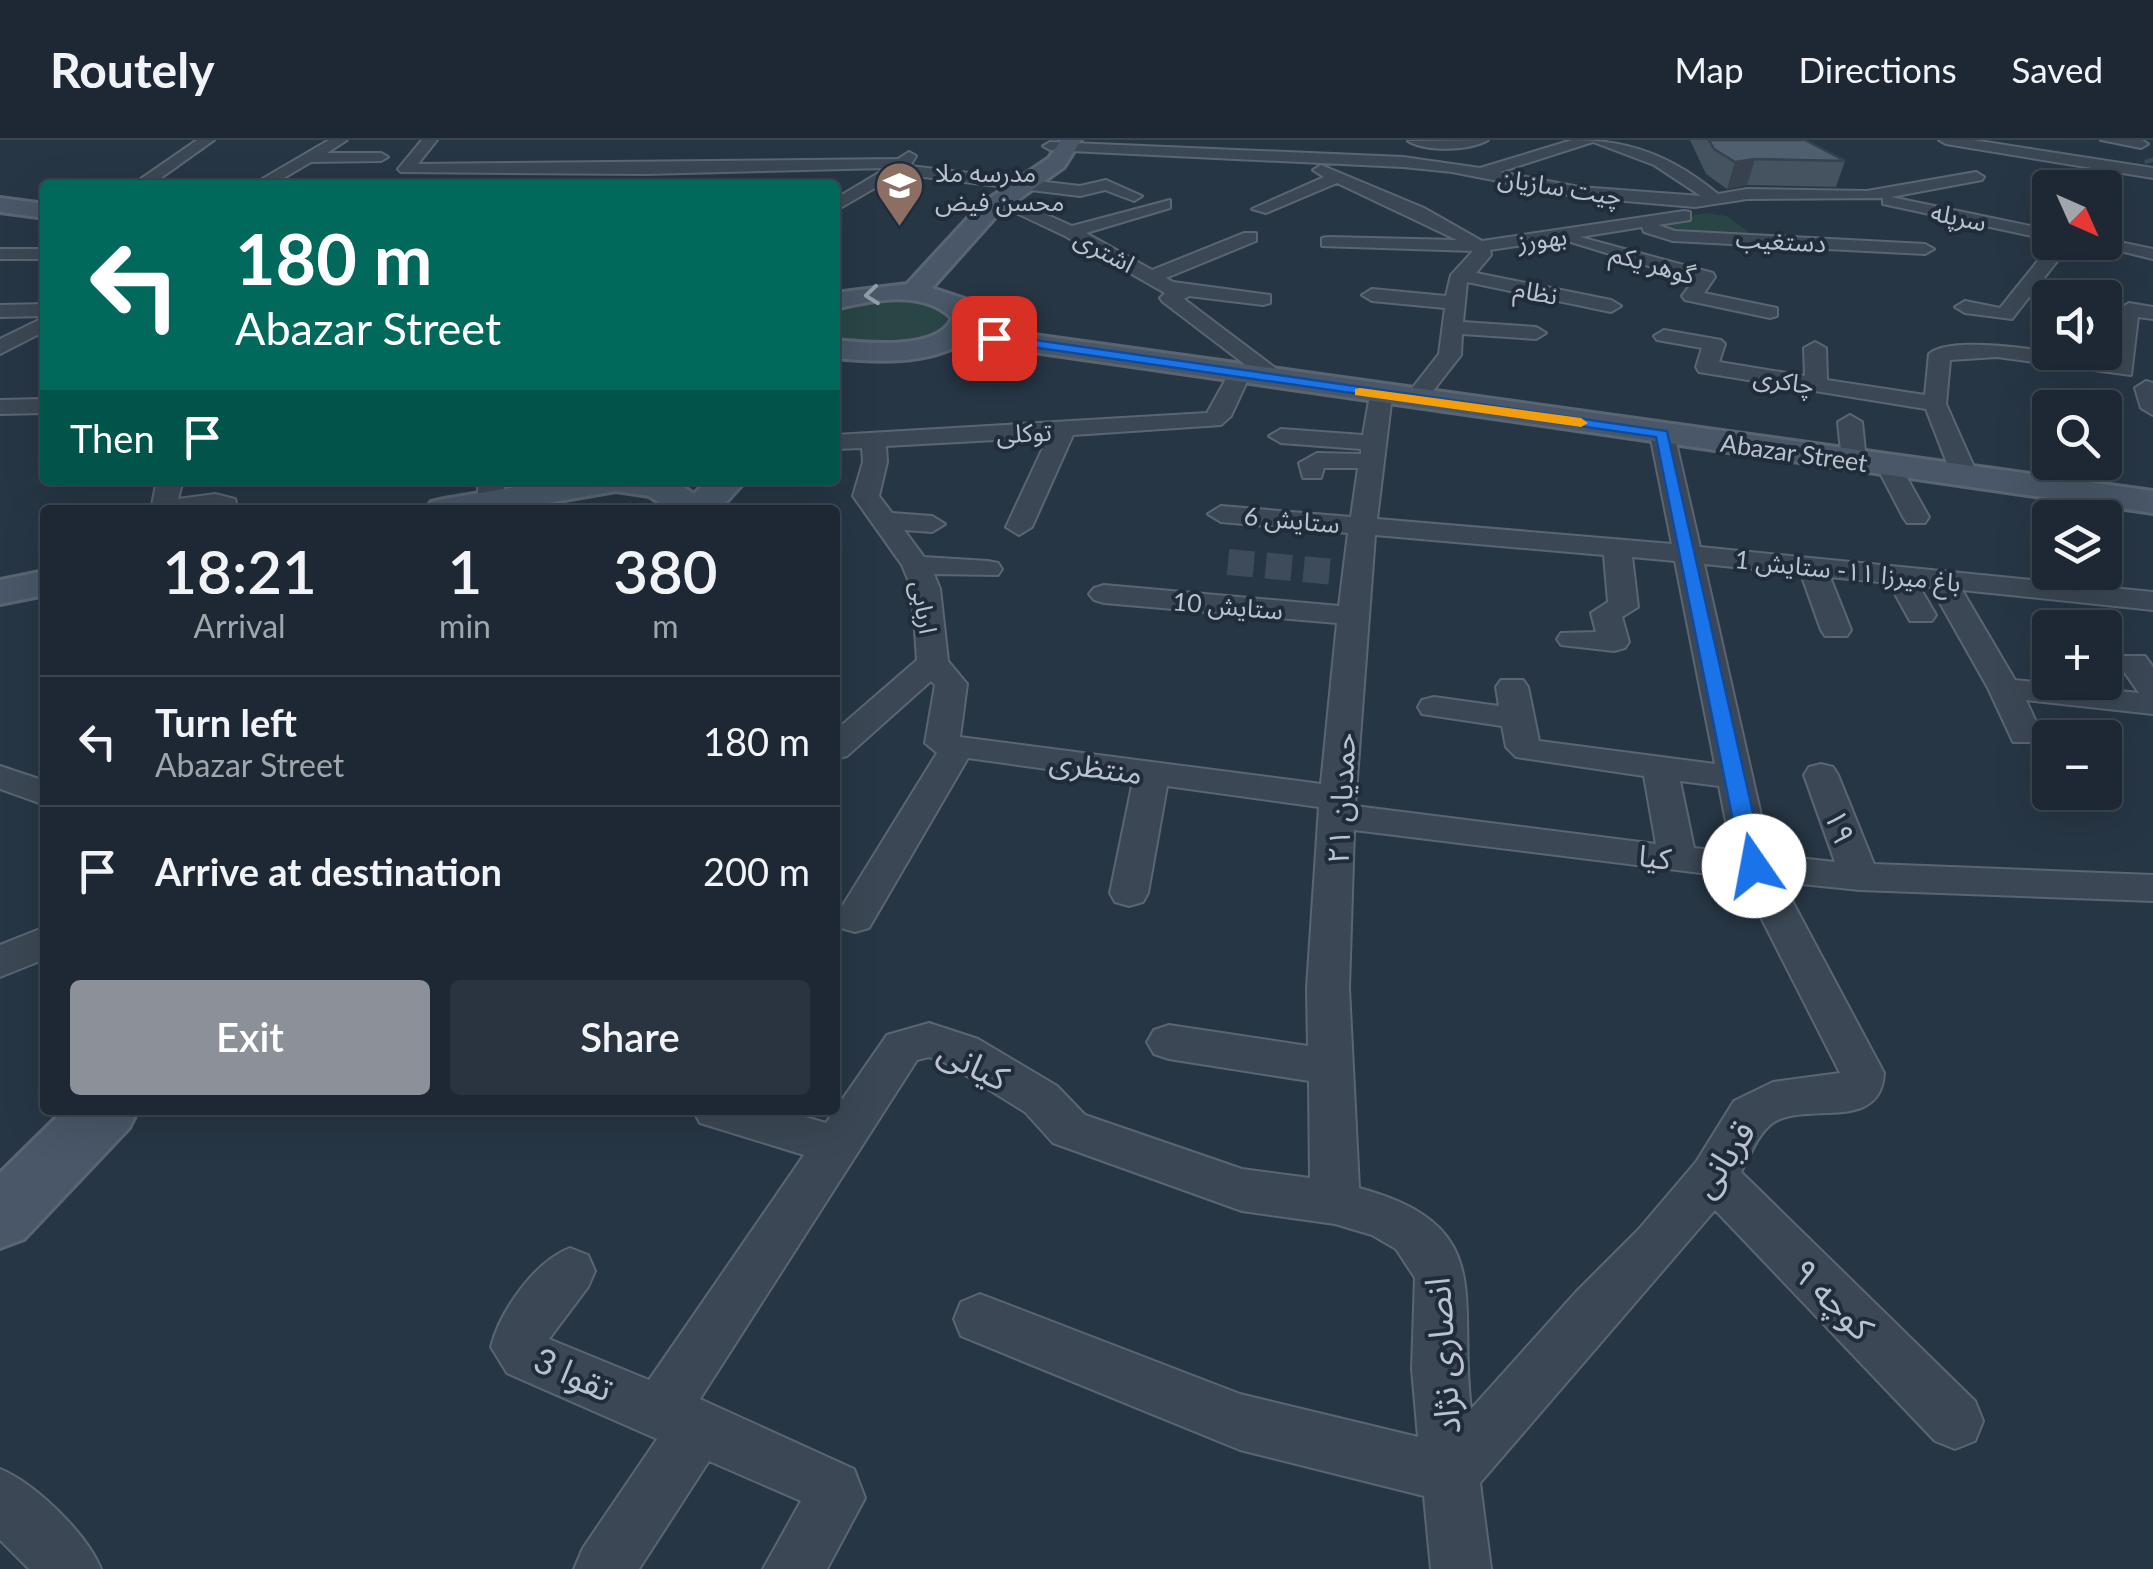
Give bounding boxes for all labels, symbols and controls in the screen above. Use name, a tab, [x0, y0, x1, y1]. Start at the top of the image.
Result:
text: Routely	[50, 41, 214, 98]
text: Map	[1675, 48, 1744, 90]
text: Directions	[1799, 48, 1957, 90]
text: Saved	[2012, 48, 2103, 90]
place label: مدرسه ملا محسن فیض	[935, 157, 1064, 217]
school or university icon: مدرسه ملا محسن فیض	[874, 160, 926, 228]
street label: چیت سازیان	[1496, 161, 1624, 213]
north arrow	[2032, 170, 2122, 260]
map controls	[2032, 170, 2122, 810]
street label: سرپله	[1928, 196, 1989, 239]
text: 180 m	[235, 216, 432, 300]
icon: left	[70, 220, 200, 350]
street label: بهورز	[1514, 220, 1569, 257]
street label: اشتری	[1069, 222, 1140, 279]
street label: دستغیب	[1735, 223, 1827, 258]
street label: گوهر یکم	[1605, 237, 1700, 295]
street label: نظام	[1510, 272, 1560, 316]
button: sound	[2032, 280, 2122, 370]
one-way arrow	[863, 283, 879, 305]
pin	[952, 296, 1037, 381]
text: Abazar Street	[235, 301, 501, 355]
icon: arrive	[967, 311, 1022, 366]
street label: چاکری	[1751, 360, 1817, 402]
button: search	[2032, 390, 2122, 480]
icon: arrive	[175, 410, 230, 465]
text: Then	[70, 415, 155, 461]
street label: توکلی	[996, 416, 1053, 449]
street label: Abazar Street	[1719, 427, 1869, 477]
street label: ستایش 6	[1243, 500, 1341, 539]
button: layers	[2032, 500, 2122, 590]
text: 18:21	[162, 535, 317, 607]
text: 1	[448, 535, 482, 607]
text: 380	[613, 535, 718, 607]
street label: باغ میرزا ۱۱- ستایش 1	[1733, 543, 1962, 602]
street label: اربابی	[905, 578, 944, 636]
street label: ستایش 10	[1171, 585, 1285, 626]
text: Arrival	[193, 606, 286, 645]
text: min	[439, 606, 491, 645]
text: m	[652, 606, 679, 645]
button: +	[2032, 610, 2122, 700]
text: Turn left	[155, 699, 297, 745]
icon: left	[70, 714, 125, 769]
text: 180 m	[703, 718, 810, 764]
button: −	[2032, 720, 2122, 810]
street label: حمدیان ۲۱	[1319, 732, 1362, 865]
street label: منتظری	[1047, 742, 1145, 791]
text: Abazar Street	[155, 745, 344, 784]
street label: ۱۹	[1818, 804, 1864, 848]
position arrow	[1702, 814, 1806, 918]
street label: کیا	[1637, 836, 1674, 876]
icon: arrive	[70, 844, 125, 899]
text: Arrive at destination	[155, 848, 502, 894]
text: 200 m	[703, 848, 810, 894]
button: Exit	[70, 980, 430, 1095]
button: Share	[450, 980, 810, 1095]
street label: کیانی	[932, 1028, 1016, 1099]
street label: قربانی	[1681, 1112, 1764, 1205]
street label: کوچه ۹	[1782, 1249, 1884, 1350]
street label: انصاری نژاد	[1415, 1276, 1469, 1436]
street label: تقوا 3	[528, 1337, 620, 1410]

